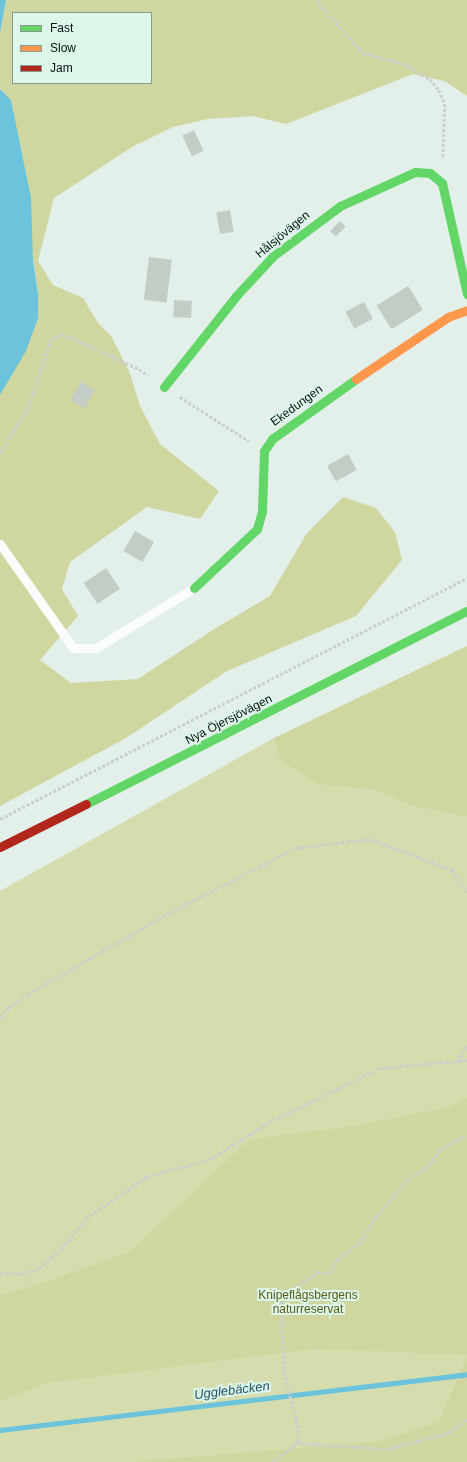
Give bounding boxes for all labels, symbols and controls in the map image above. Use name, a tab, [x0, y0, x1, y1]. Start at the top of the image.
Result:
legend	[12, 12, 152, 84]
text: Fast	[50, 21, 73, 35]
text: Slow	[50, 41, 76, 55]
text: Jam	[50, 61, 73, 75]
street label: Hålsjövägen	[253, 208, 313, 262]
street label: Ekedungen	[268, 382, 326, 430]
street label: Nya Öjersjövägen	[183, 692, 275, 748]
park label: Knipeflågsbergens naturreservat	[258, 1289, 358, 1317]
water label: Ugglebäcken	[193, 1379, 271, 1403]

